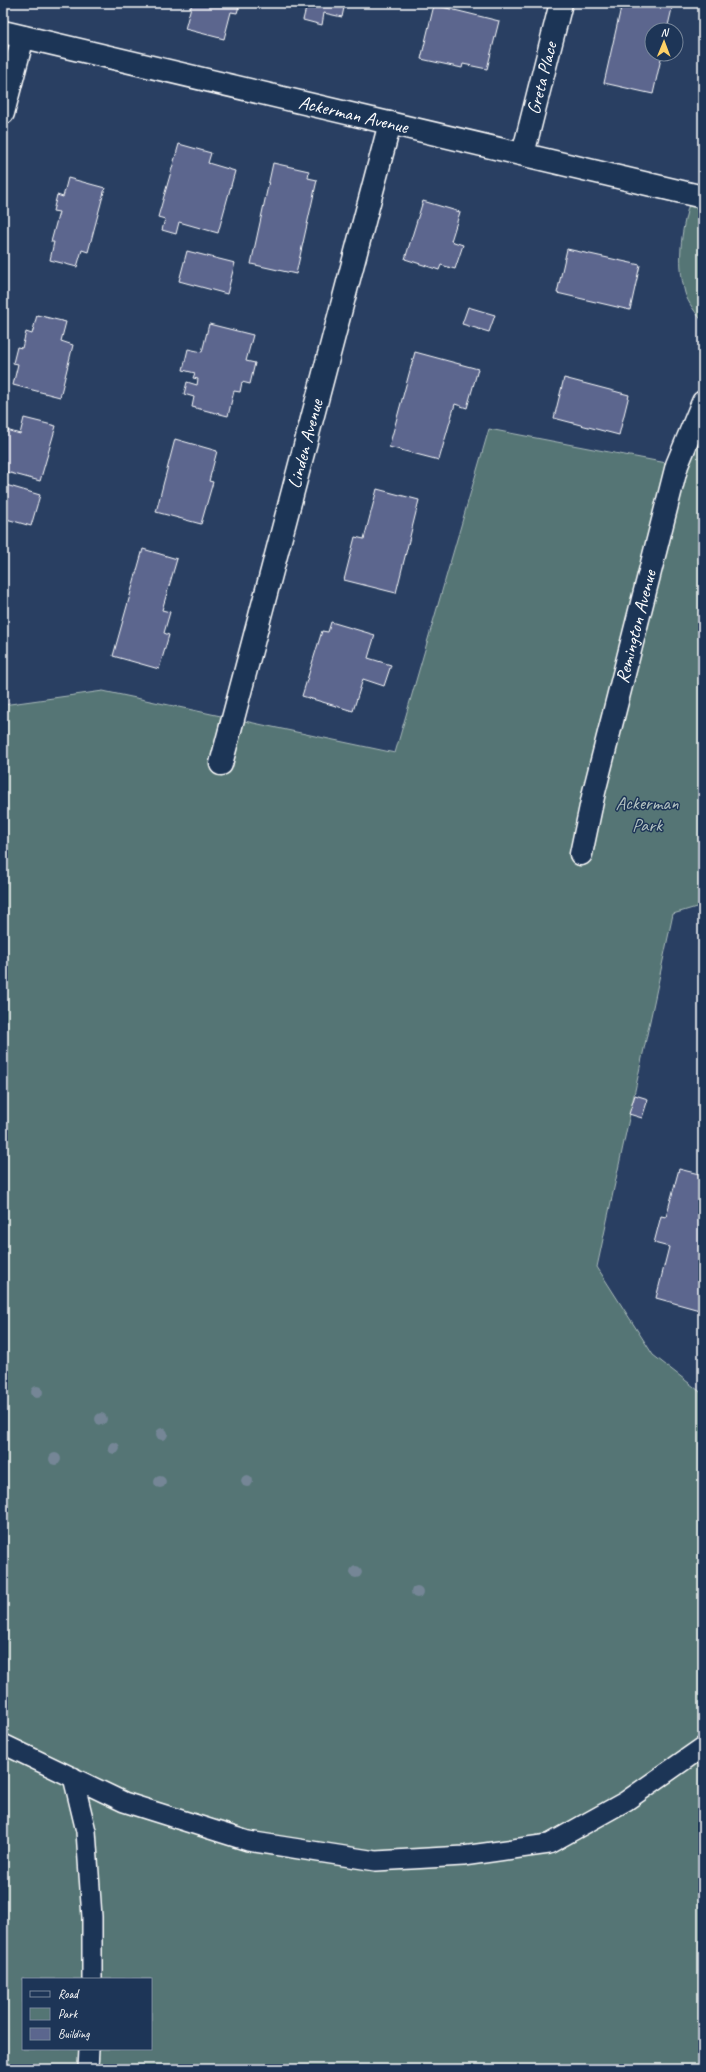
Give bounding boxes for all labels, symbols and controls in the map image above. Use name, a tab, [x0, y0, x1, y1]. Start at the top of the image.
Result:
north arrow	[644, 22, 684, 62]
text: N	[661, 25, 670, 39]
street label: Greta Place	[521, 38, 563, 117]
street label: Ackerman Avenue	[296, 90, 412, 139]
street label: Linden Avenue	[282, 395, 329, 491]
street label: Remington Avenue	[610, 566, 662, 686]
park label: Ackerman Park	[615, 791, 679, 837]
legend	[22, 1978, 152, 2050]
text: Road	[58, 1986, 80, 2002]
text: Park	[58, 2006, 79, 2022]
text: Building	[58, 2026, 90, 2042]

